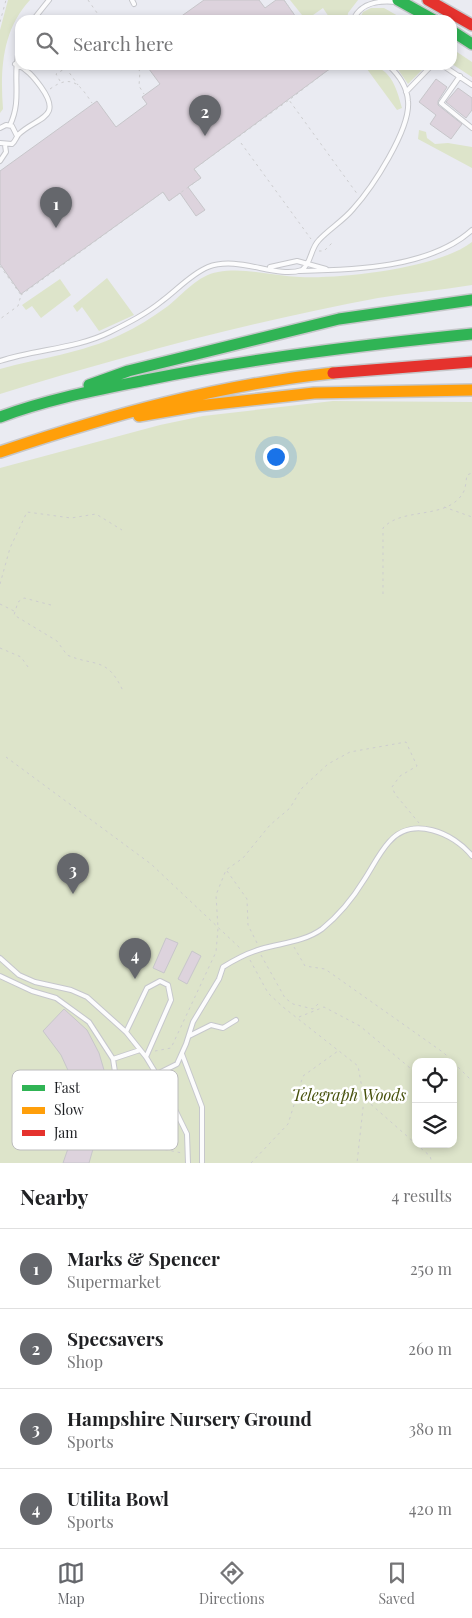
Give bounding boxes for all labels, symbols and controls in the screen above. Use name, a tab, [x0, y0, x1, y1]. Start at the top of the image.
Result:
search box	[15, 15, 457, 70]
icon: search	[33, 29, 61, 57]
text: Search here	[73, 30, 173, 56]
pin: 2	[189, 95, 221, 136]
pin: 1	[40, 187, 72, 228]
your location	[263, 444, 289, 470]
pin: 3	[57, 853, 89, 894]
pin: 4	[119, 938, 151, 979]
map controls	[412, 1058, 457, 1148]
button: locate	[412, 1058, 457, 1103]
legend	[12, 1070, 178, 1150]
text: Fast	[54, 1078, 81, 1097]
park label: Telegraph Woods	[292, 1084, 406, 1105]
text: Slow	[54, 1100, 84, 1119]
button: layers	[412, 1103, 457, 1148]
text: Jam	[53, 1123, 78, 1142]
text: Nearby	[20, 1182, 89, 1210]
text: 4 results	[391, 1185, 452, 1206]
text: Marks & Spencer	[67, 1245, 220, 1271]
text: 1	[33, 1258, 39, 1279]
text: 250 m	[410, 1258, 452, 1279]
text: Supermarket	[67, 1271, 161, 1292]
text: Specsavers	[67, 1325, 163, 1351]
text: 2	[32, 1338, 40, 1359]
text: 260 m	[408, 1338, 452, 1359]
text: Shop	[67, 1351, 103, 1372]
text: Hampshire Nursery Ground	[67, 1405, 312, 1431]
text: 3	[32, 1418, 40, 1439]
text: 380 m	[409, 1418, 452, 1439]
text: Sports	[67, 1431, 114, 1452]
text: Utilita Bowl	[67, 1485, 169, 1511]
text: 4	[32, 1498, 40, 1519]
text: 420 m	[409, 1498, 452, 1519]
text: Sports	[67, 1511, 114, 1532]
tab: Map	[57, 1559, 85, 1608]
tab: Directions	[199, 1559, 264, 1608]
tab: Saved	[379, 1559, 415, 1608]

